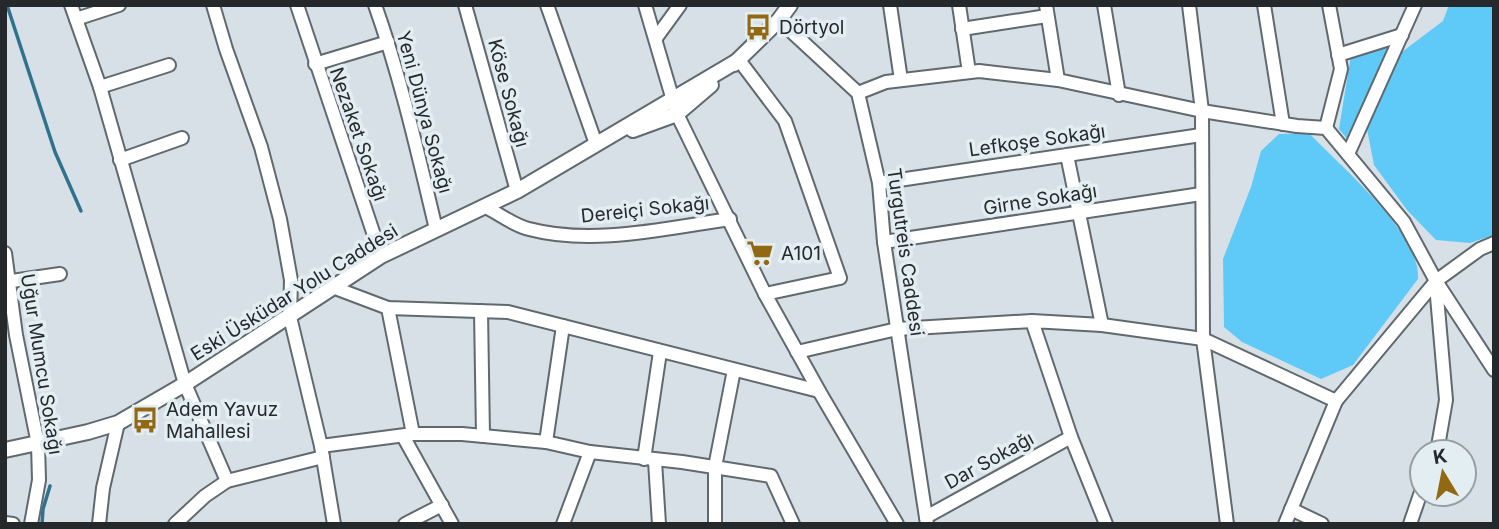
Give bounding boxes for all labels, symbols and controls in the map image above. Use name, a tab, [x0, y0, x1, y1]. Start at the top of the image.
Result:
bus stop icon: Dörtyol	[743, 12, 773, 42]
place label: Dörtyol	[779, 16, 844, 39]
street label: Yeni Dünya Sokağı	[392, 28, 457, 196]
street label: Köse Sokağı	[483, 37, 534, 150]
street label: Nezaket Sokağı	[325, 64, 392, 204]
street label: Lefkoşe Sokağı	[967, 120, 1107, 161]
street label: Turgutreis Caddesi	[882, 167, 929, 338]
street label: Girne Sokağı	[982, 179, 1099, 220]
street label: Dereiçi Sokağı	[580, 191, 710, 228]
street label: Eski Üsküdar Yolu Caddesi	[186, 219, 402, 366]
supermarket icon: A101	[745, 238, 775, 268]
place label: A101	[781, 242, 821, 265]
street label: Uğur Mumcu Sokağı	[16, 272, 67, 456]
place label: Adem Yavuz Mahallesi	[166, 398, 278, 443]
bus stop icon: Adem Yavuz Mahallesi	[130, 405, 160, 435]
street label: Dar Sokağı	[941, 427, 1038, 494]
north arrow	[1408, 438, 1478, 508]
text: K	[1431, 444, 1449, 469]

